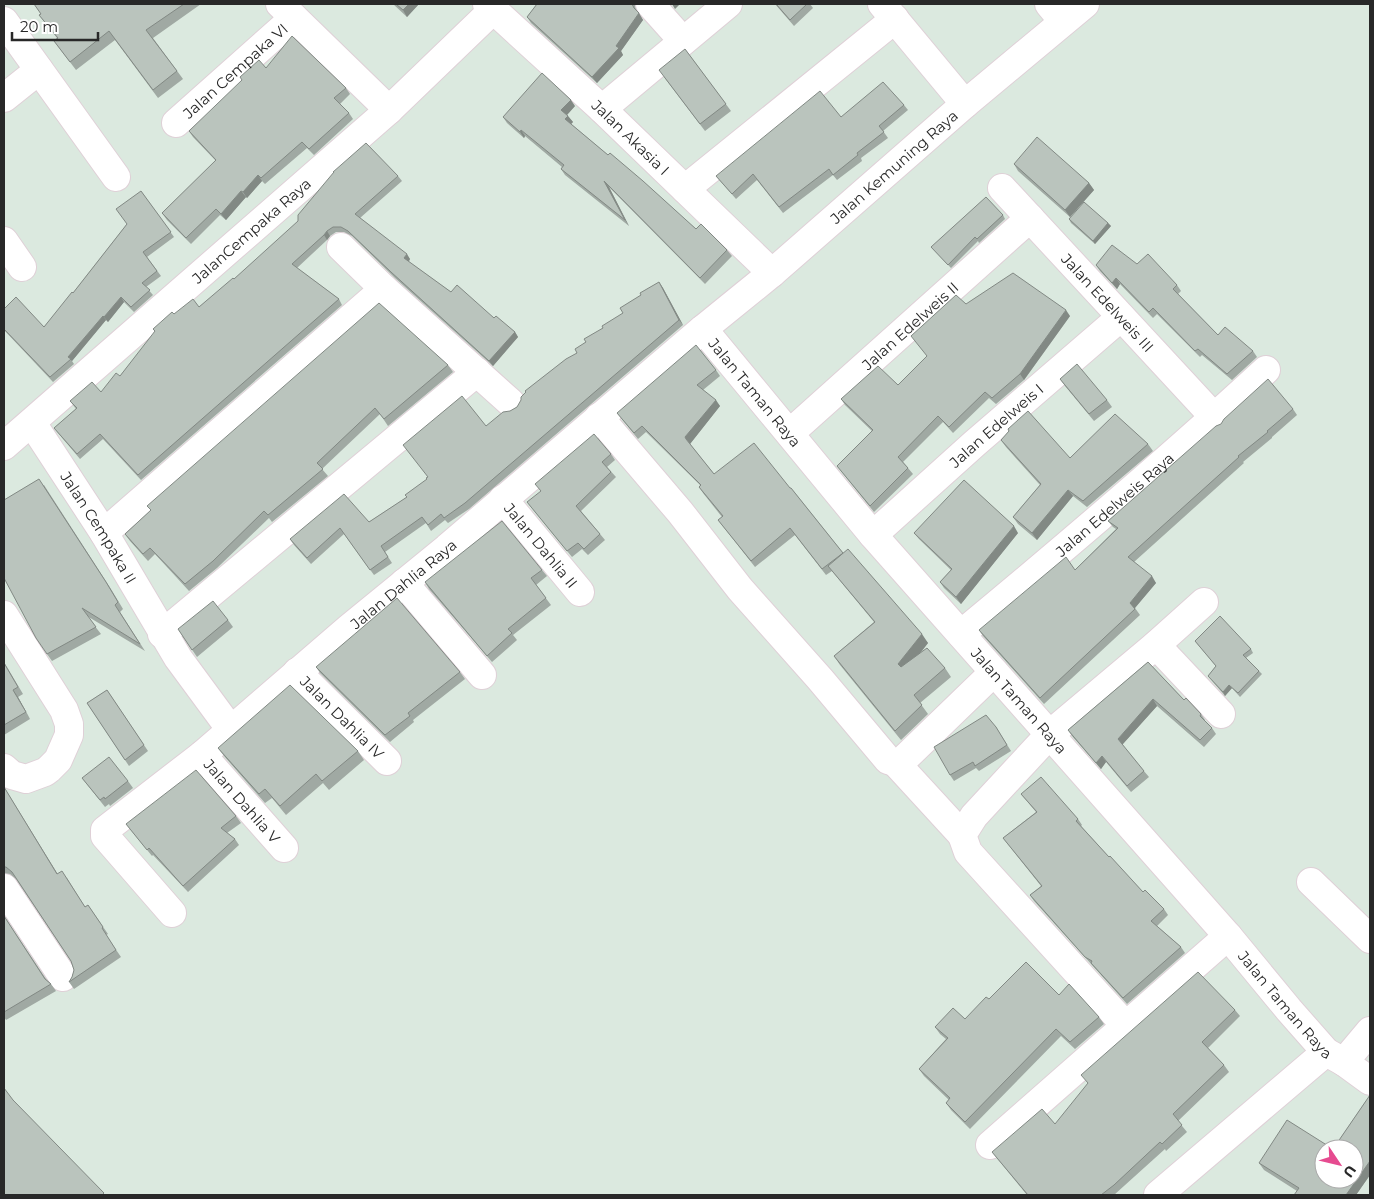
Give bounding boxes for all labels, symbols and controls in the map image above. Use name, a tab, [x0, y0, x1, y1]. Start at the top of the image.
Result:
scale bar	[12, 10, 99, 42]
text: 20 m	[20, 17, 58, 36]
street label: Jalan Cempaka VI	[178, 19, 291, 123]
street label: Jalan Akasia I	[587, 95, 674, 179]
street label: Jalan Kemuning Raya	[825, 105, 961, 228]
street label: JalanCempaka Raya	[187, 173, 314, 288]
street label: Jalan Edelweis III	[1057, 248, 1158, 356]
street label: Jalan Edelweis II	[857, 277, 962, 374]
street label: Jalan Taman Raya	[704, 333, 806, 450]
street label: Jalan Edelweis I	[944, 379, 1047, 472]
street label: Jalan Edelweis Raya	[1051, 448, 1177, 561]
street label: Jalan Cempaka II	[56, 467, 141, 587]
street label: Jalan Dahlia II	[500, 498, 582, 592]
street label: Jalan Dahlia Raya	[345, 535, 460, 633]
street label: Jalan Taman Raya	[967, 643, 1071, 757]
street label: Jalan Dahlia IV	[296, 671, 389, 763]
street label: Jalan Dahlia V	[199, 754, 285, 847]
street label: Jalan Taman Raya	[1234, 946, 1335, 1063]
north arrow	[1314, 1139, 1364, 1189]
text: U	[1339, 1162, 1360, 1181]

